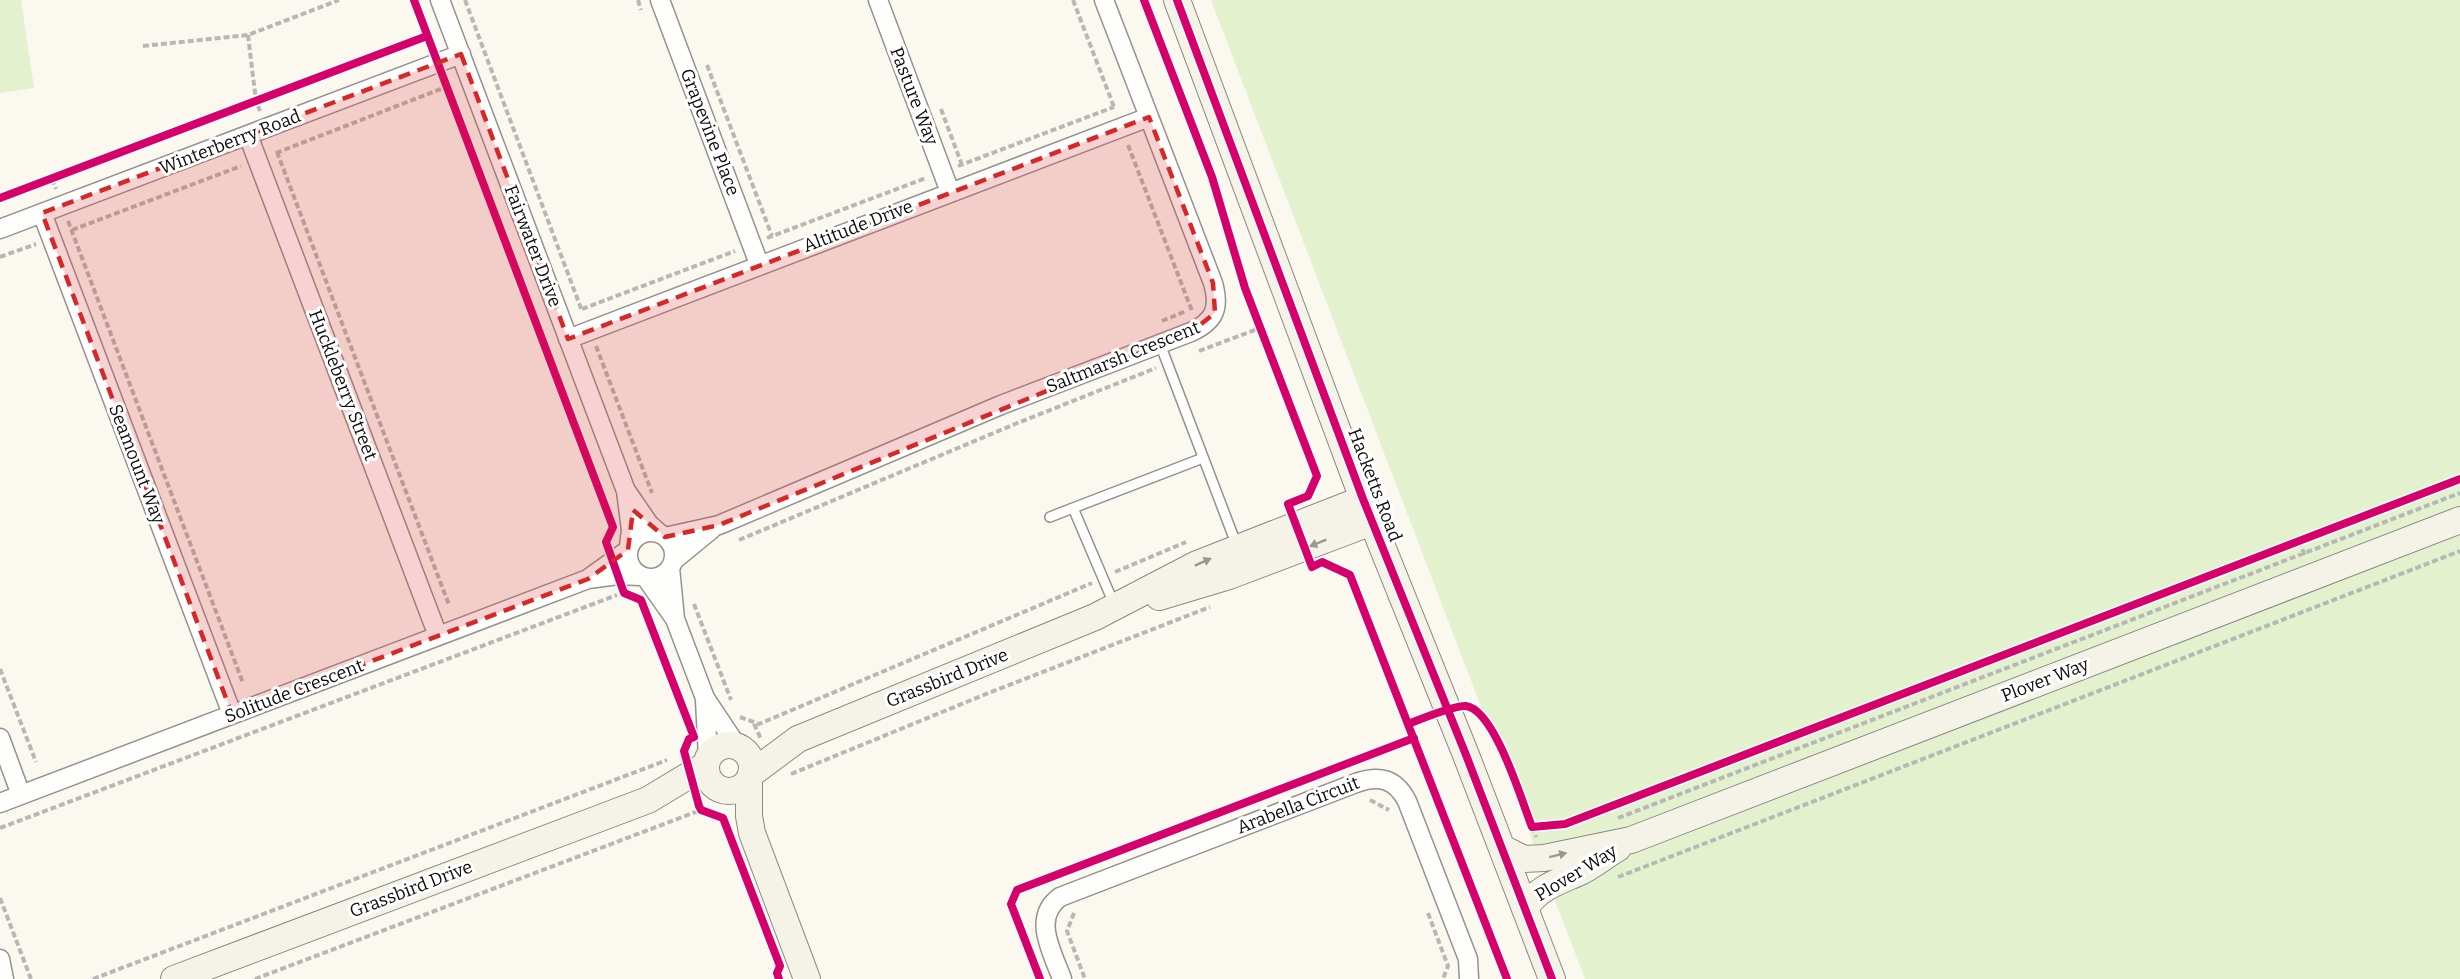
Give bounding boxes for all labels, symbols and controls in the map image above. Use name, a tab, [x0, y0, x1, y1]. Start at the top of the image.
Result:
street label: Pasture Way	[885, 44, 943, 149]
street label: Grapevine Place	[676, 65, 744, 199]
street label: Winterberry Road	[156, 105, 304, 179]
street label: Fairwater Drive	[500, 182, 566, 310]
street label: Altitude Drive	[800, 195, 916, 257]
street label: Huckleberry Street	[304, 307, 382, 464]
street label: Saltmarsh Crescent	[1043, 316, 1204, 398]
street label: Seamount Way	[104, 401, 170, 527]
street label: Hacketts Road	[1343, 425, 1407, 545]
one-way arrow	[1309, 539, 1327, 549]
one-way arrow	[1195, 557, 1212, 566]
street label: Grassbird Drive	[883, 644, 1011, 712]
street label: Plover Way	[1998, 653, 2092, 707]
street label: Solitude Crescent	[221, 654, 367, 728]
street label: Arabella Circuit	[1234, 771, 1363, 838]
street label: Plover Way	[1531, 840, 1621, 906]
one-way arrow	[1548, 849, 1567, 859]
street label: Grassbird Drive	[347, 855, 475, 923]

